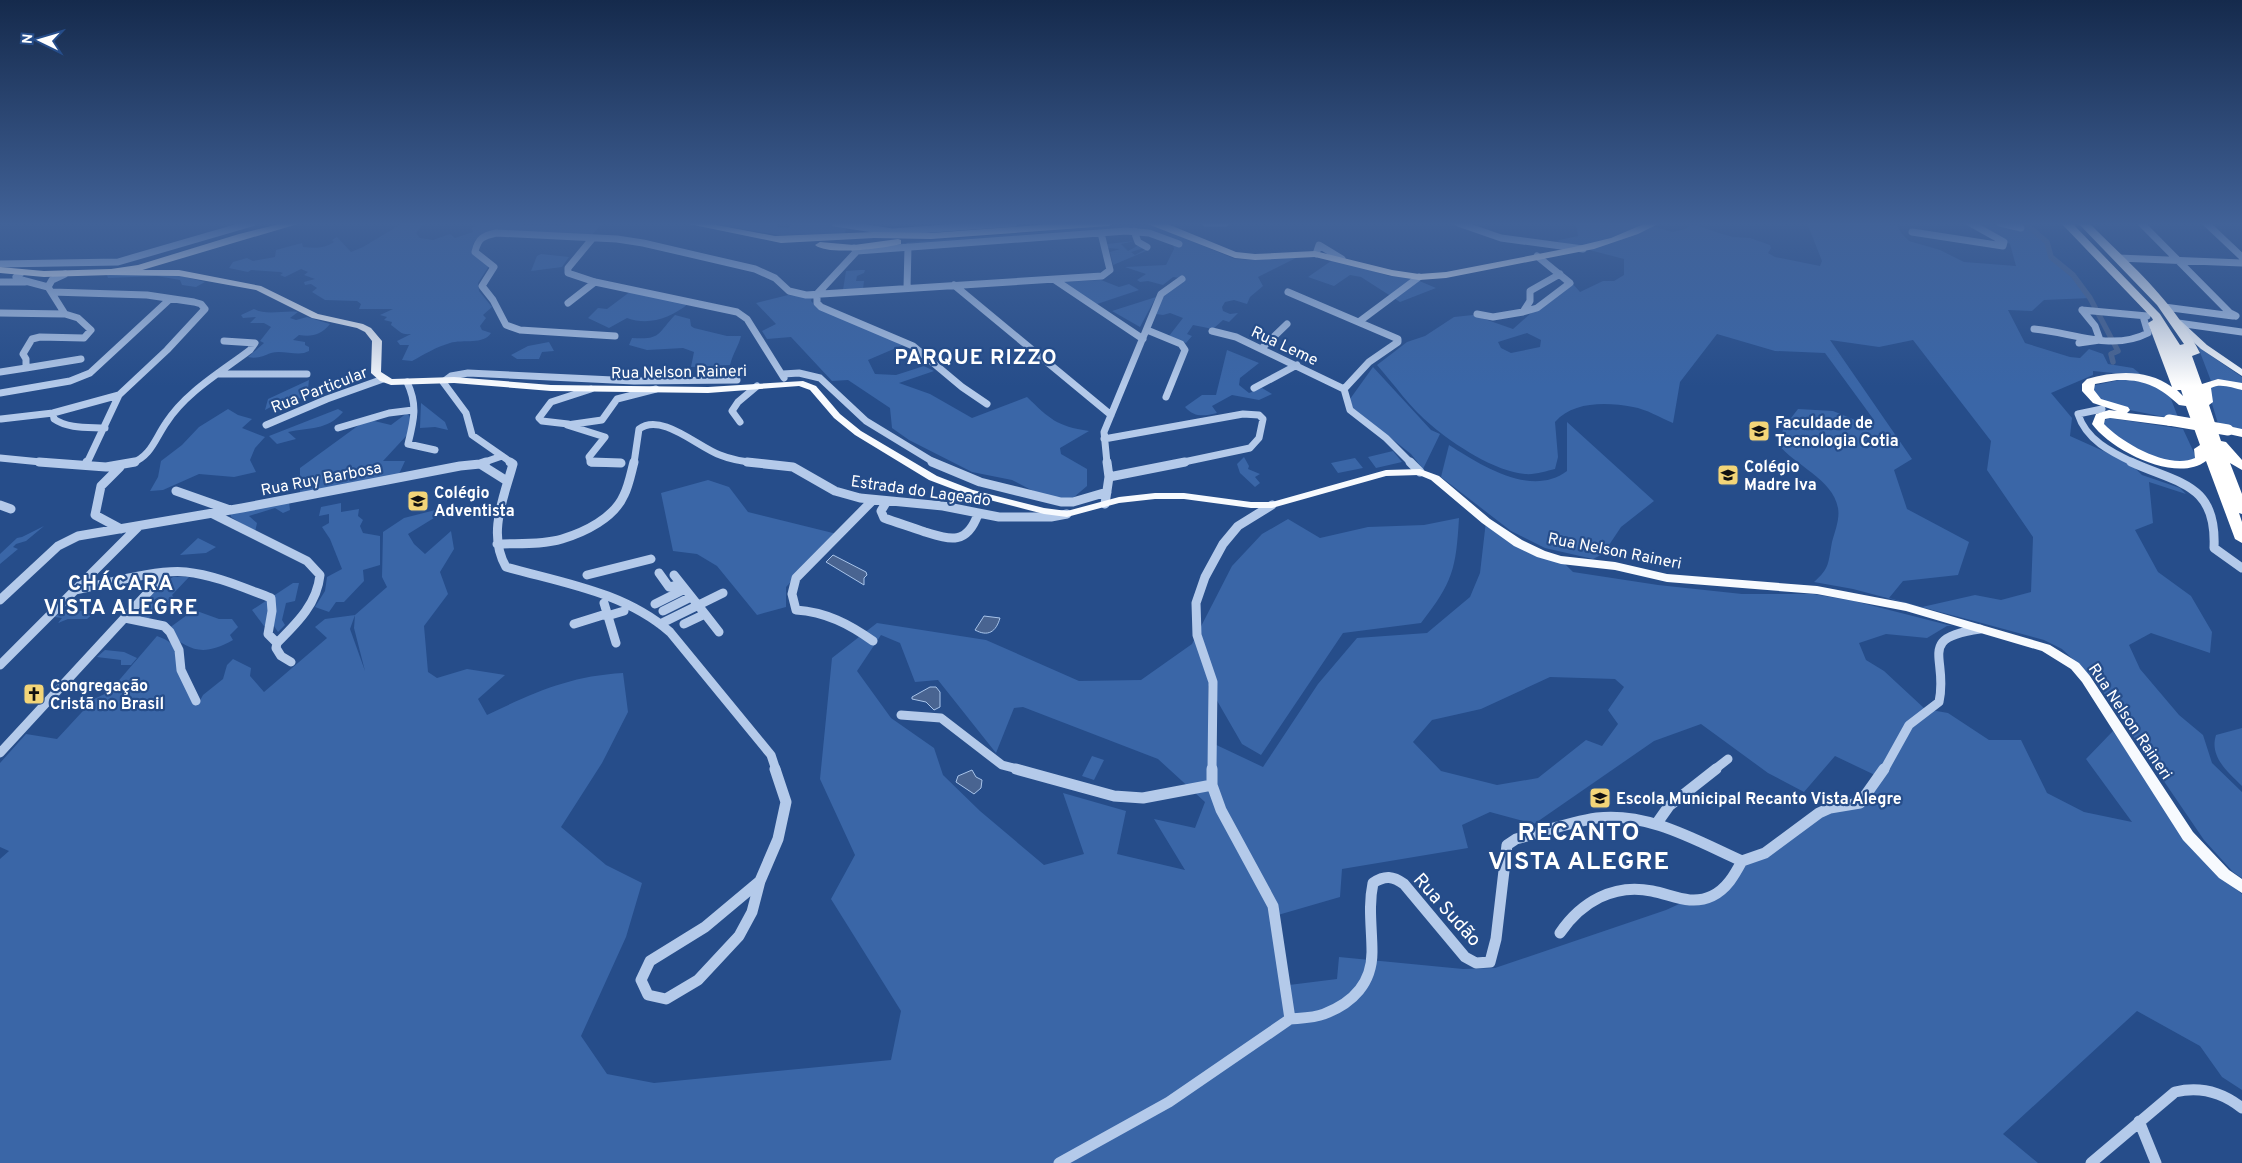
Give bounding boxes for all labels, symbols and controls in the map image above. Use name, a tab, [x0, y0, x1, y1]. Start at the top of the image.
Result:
north arrow	[15, 15, 65, 65]
text: N	[20, 33, 37, 45]
street label: Rua Leme	[1247, 323, 1321, 371]
district label: PARQUE RIZZO	[894, 345, 1058, 372]
street label: Rua Nelson Raineri	[611, 362, 747, 384]
street label: Rua Particular	[268, 363, 371, 419]
place label: Faculdade de Tecnologia Cotia	[1775, 414, 1899, 452]
school or university icon: Faculdade de Tecnologia Cotia	[1747, 419, 1771, 443]
street label: Rua Ruy Barbosa	[259, 458, 383, 501]
place label: Colégio Madre Iva	[1744, 458, 1817, 496]
school or university icon: Colégio Madre Iva	[1716, 463, 1740, 487]
street label: Estrada do Lageado	[849, 472, 992, 512]
place label: Colégio Adventista	[434, 484, 515, 522]
school or university icon: Colégio Adventista	[406, 489, 430, 513]
street label: Rua Nelson Raineri	[1546, 529, 1683, 575]
district label: CHÁCARA VISTA ALEGRE	[44, 570, 198, 622]
street label: Rua Nelson Raineri	[2083, 660, 2176, 784]
place label: Congregação Cristã no Brasil	[50, 677, 164, 715]
church icon: Congregação Cristã no Brasil	[22, 682, 46, 706]
school or university icon: Escola Municipal Recanto Vista Alegre	[1588, 786, 1612, 810]
place label: Escola Municipal Recanto Vista Alegre	[1616, 790, 1902, 810]
district label: RECANTO VISTA ALEGRE	[1488, 818, 1670, 879]
street label: Rua Sudão	[1407, 869, 1486, 952]

